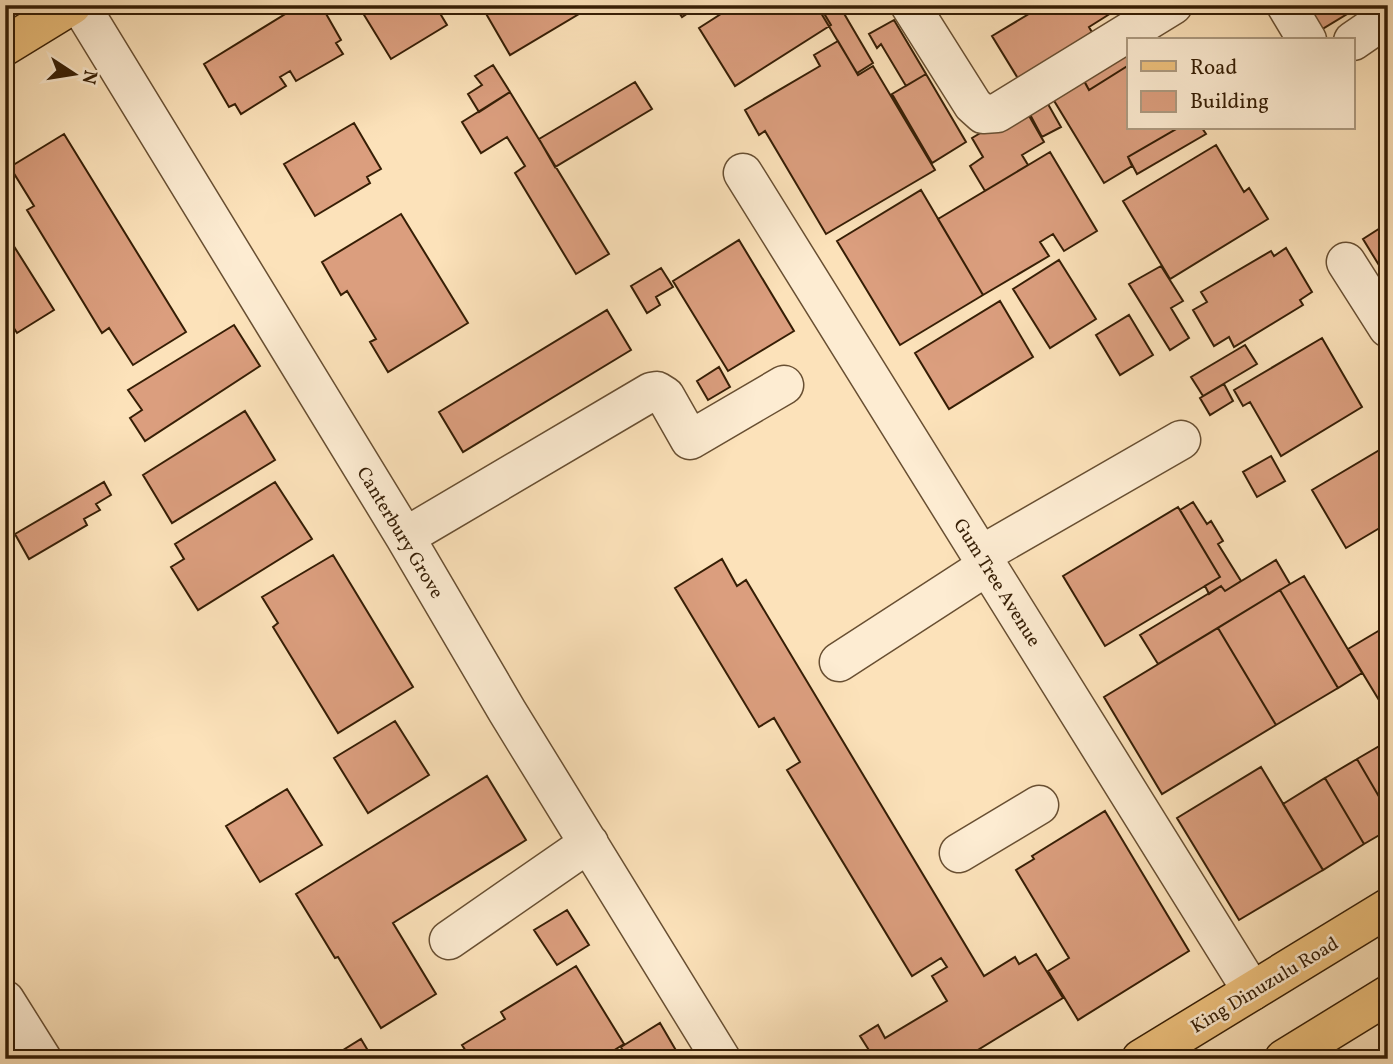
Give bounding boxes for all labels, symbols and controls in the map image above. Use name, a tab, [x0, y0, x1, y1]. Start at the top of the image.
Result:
north arrow	[38, 38, 108, 108]
legend	[1127, 38, 1354, 130]
text: Road	[1190, 54, 1237, 83]
text: N	[74, 68, 103, 87]
text: Building	[1190, 88, 1269, 117]
street label: Canterbury Grove	[350, 462, 449, 604]
street label: Gum Tree Avenue	[946, 514, 1046, 652]
street label: King Dinuzulu Road	[1186, 931, 1344, 1040]

